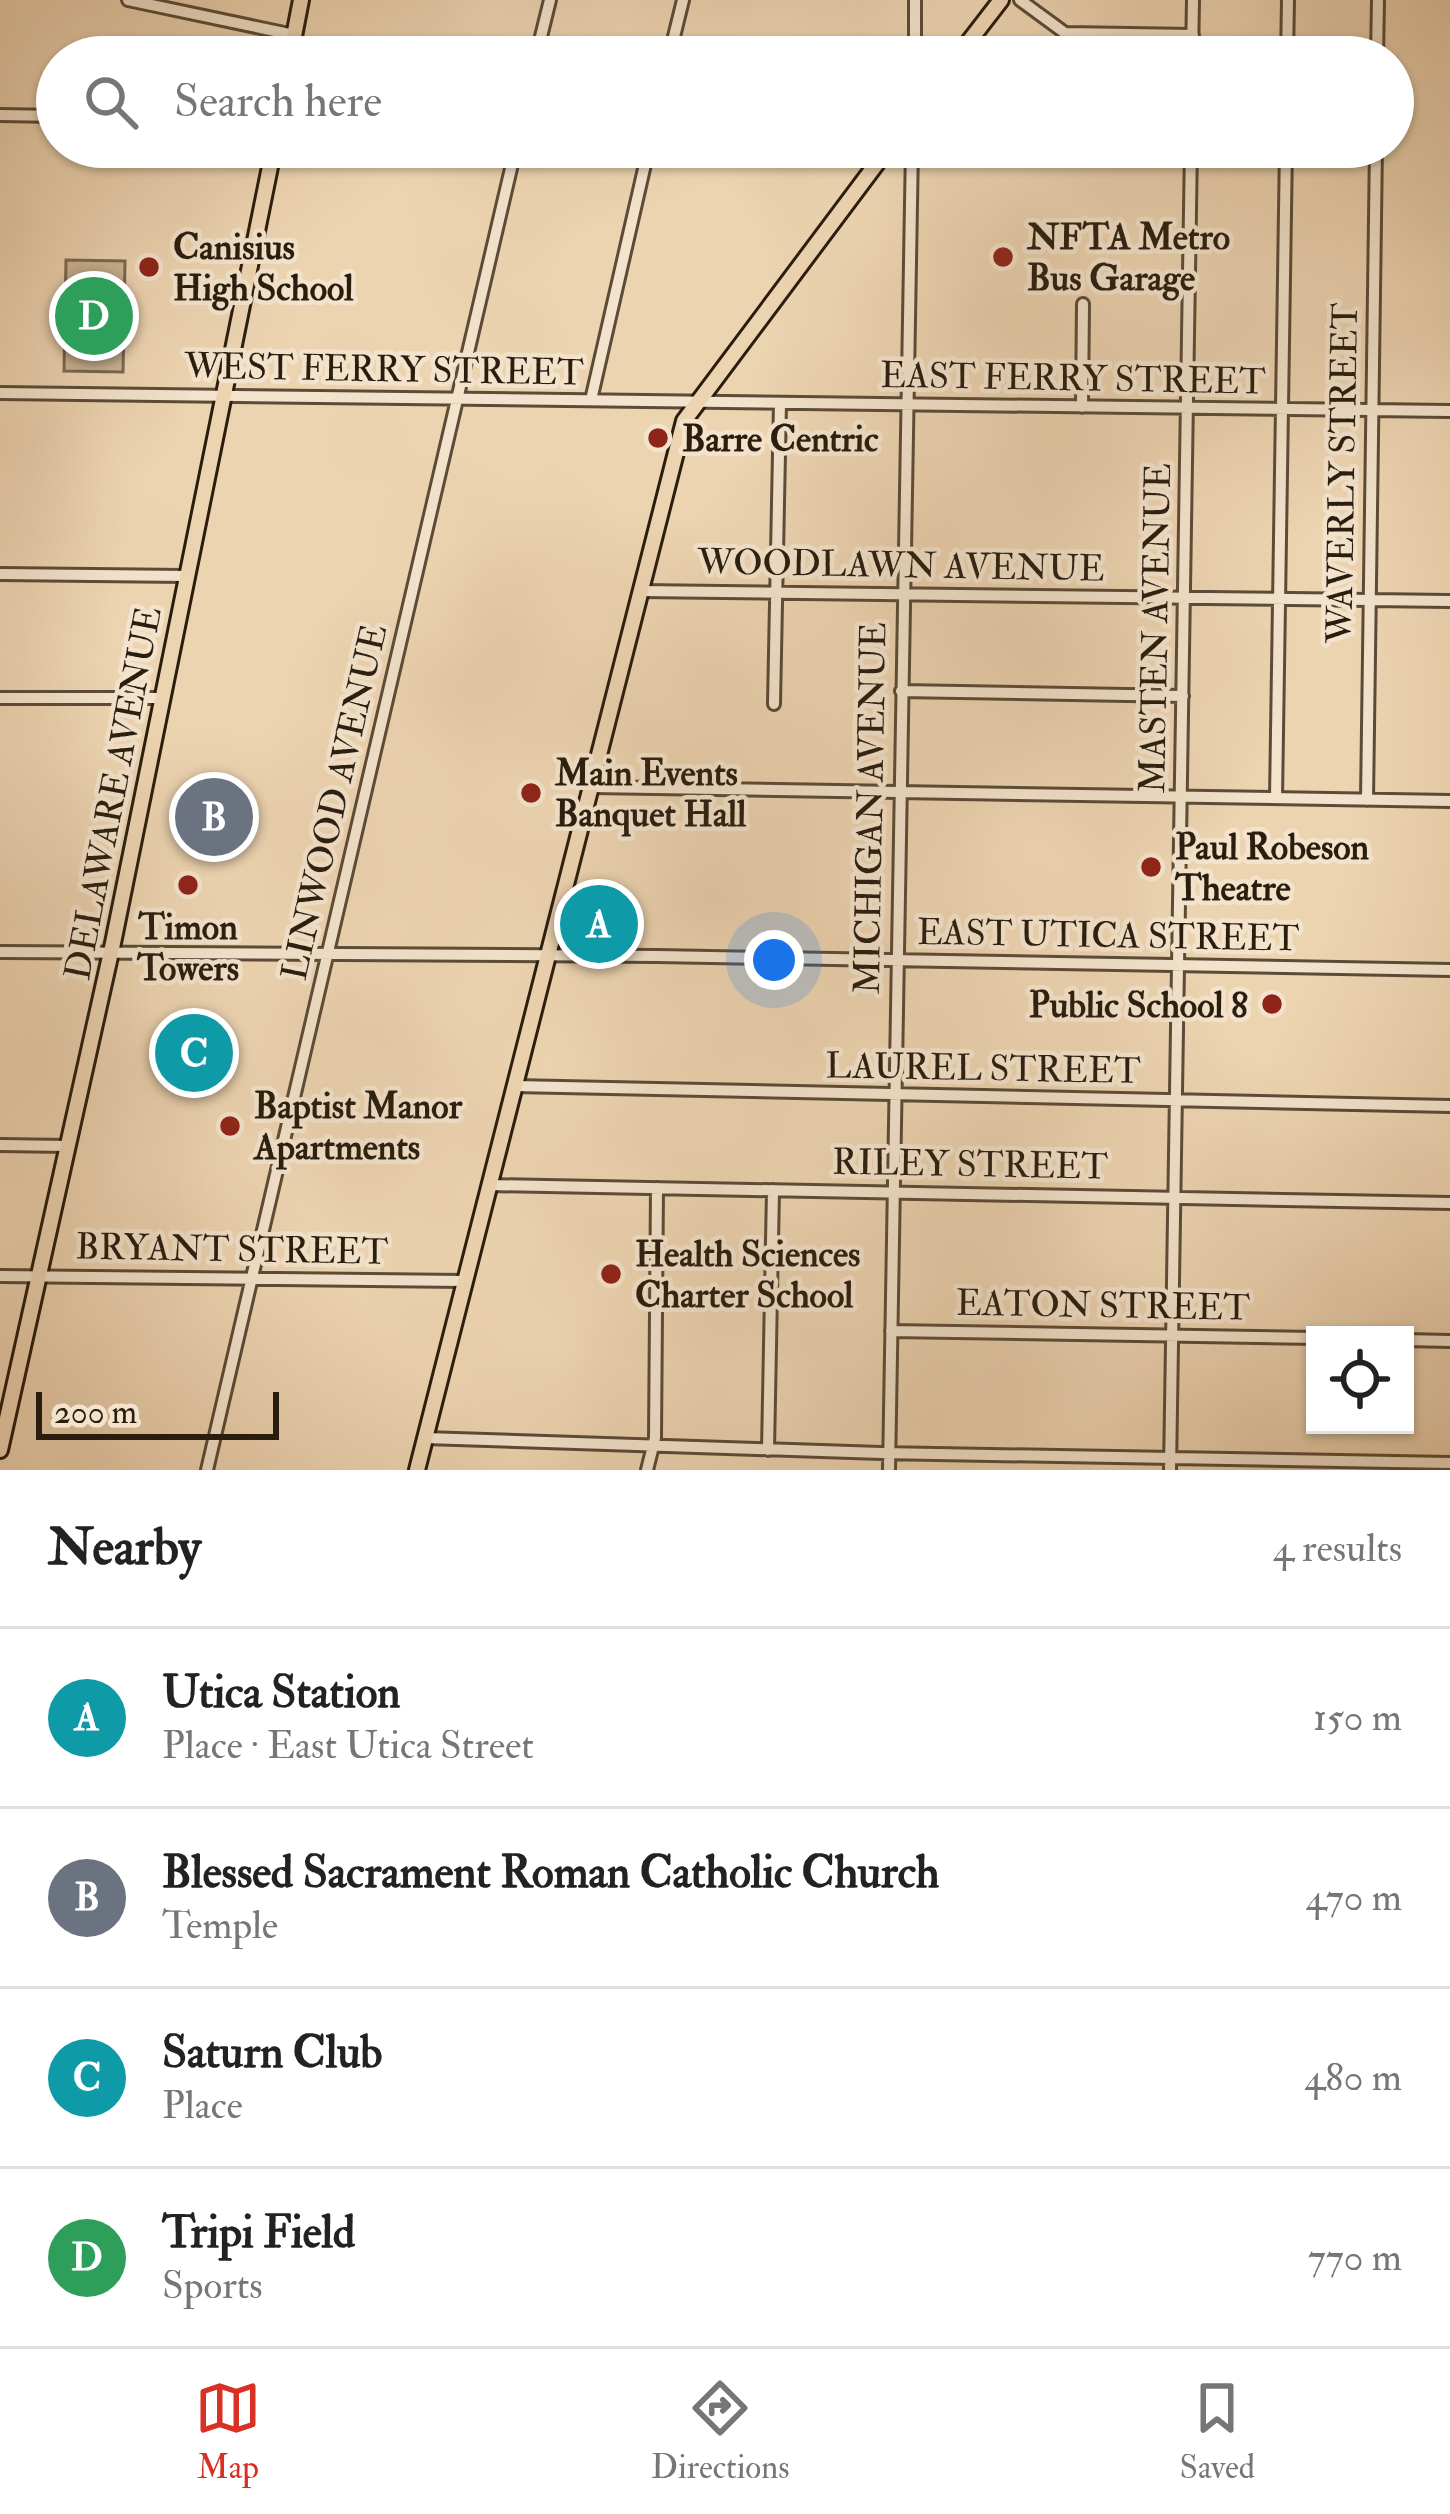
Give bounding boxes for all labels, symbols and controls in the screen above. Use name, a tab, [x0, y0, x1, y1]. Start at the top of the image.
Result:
search box	[36, 36, 1414, 168]
icon: search	[78, 69, 144, 135]
text: Search here	[174, 74, 382, 130]
place label: NFTA Metro Bus Garage	[1026, 215, 1230, 301]
place label: Canisius High School	[173, 225, 354, 311]
marker: NFTA Metro Bus Garage	[990, 244, 1016, 270]
marker: Canisius High School	[136, 254, 162, 280]
pin: D	[55, 271, 133, 361]
street label: WAVERLY STREET	[1317, 302, 1368, 645]
street label: WEST FERRY STREET	[183, 344, 584, 395]
street label: EAST FERRY STREET	[880, 353, 1266, 404]
place label: Barre Centric	[682, 417, 879, 462]
marker: Barre Centric	[645, 425, 671, 451]
street label: MASTEN AVENUE	[1130, 462, 1181, 794]
street label: WOODLAWN AVENUE	[696, 539, 1105, 592]
street label: DELAWARE AVENUE	[55, 603, 172, 984]
street label: LINWOOD AVENUE	[272, 620, 397, 985]
street label: MICHIGAN AVENUE	[845, 621, 896, 995]
place label: Main Events Banquet Hall	[554, 751, 747, 837]
pin: B	[175, 772, 253, 862]
marker: Main Events Banquet Hall	[518, 780, 544, 806]
place label: Paul Robeson Theatre	[1174, 825, 1370, 911]
marker: Paul Robeson Theatre	[1138, 854, 1164, 880]
marker: Timon Towers	[175, 872, 201, 898]
pin: A	[560, 879, 638, 969]
place label: Timon Towers	[136, 905, 239, 991]
street label: EAST UTICA STREET	[916, 910, 1300, 961]
your location	[744, 930, 804, 990]
place label: Public School 8	[1029, 983, 1248, 1028]
marker: Public School 8	[1259, 991, 1285, 1017]
pin: C	[155, 1008, 233, 1098]
street label: LAUREL STREET	[825, 1043, 1141, 1094]
place label: Baptist Manor Apartments	[252, 1084, 463, 1170]
marker: Baptist Manor Apartments	[217, 1113, 243, 1139]
street label: RILEY STREET	[832, 1140, 1108, 1189]
street label: BRYANT STREET	[75, 1224, 389, 1275]
place label: Health Sciences Charter School	[635, 1232, 860, 1318]
marker: Health Sciences Charter School	[598, 1261, 624, 1287]
street label: EATON STREET	[956, 1280, 1251, 1331]
map controls	[1306, 1326, 1414, 1434]
button: locate	[1306, 1326, 1414, 1434]
scale bar	[36, 1386, 279, 1439]
text: 200 m	[54, 1392, 137, 1433]
text: Nearby	[48, 1516, 201, 1580]
text: 4 results	[1273, 1524, 1402, 1573]
text: Utica Station	[162, 1665, 401, 1721]
text: A	[75, 1693, 99, 1742]
text: 150 m	[1313, 1693, 1402, 1742]
text: Place · East Utica Street	[162, 1721, 534, 1770]
text: Blessed Sacrament Roman Catholic Church	[162, 1845, 939, 1901]
text: B	[74, 1873, 100, 1922]
text: 470 m	[1306, 1873, 1402, 1922]
text: Temple	[162, 1901, 278, 1950]
text: Saturn Club	[162, 2025, 382, 2081]
text: C	[73, 2053, 101, 2102]
text: 480 m	[1304, 2053, 1402, 2102]
text: Place	[162, 2081, 243, 2130]
text: Tripi Field	[162, 2205, 355, 2261]
text: D	[71, 2233, 103, 2282]
text: 770 m	[1308, 2233, 1402, 2282]
text: Sports	[162, 2261, 263, 2310]
tab: Map	[195, 2375, 261, 2488]
tab: Directions	[651, 2375, 790, 2488]
tab: Saved	[1180, 2375, 1255, 2488]

